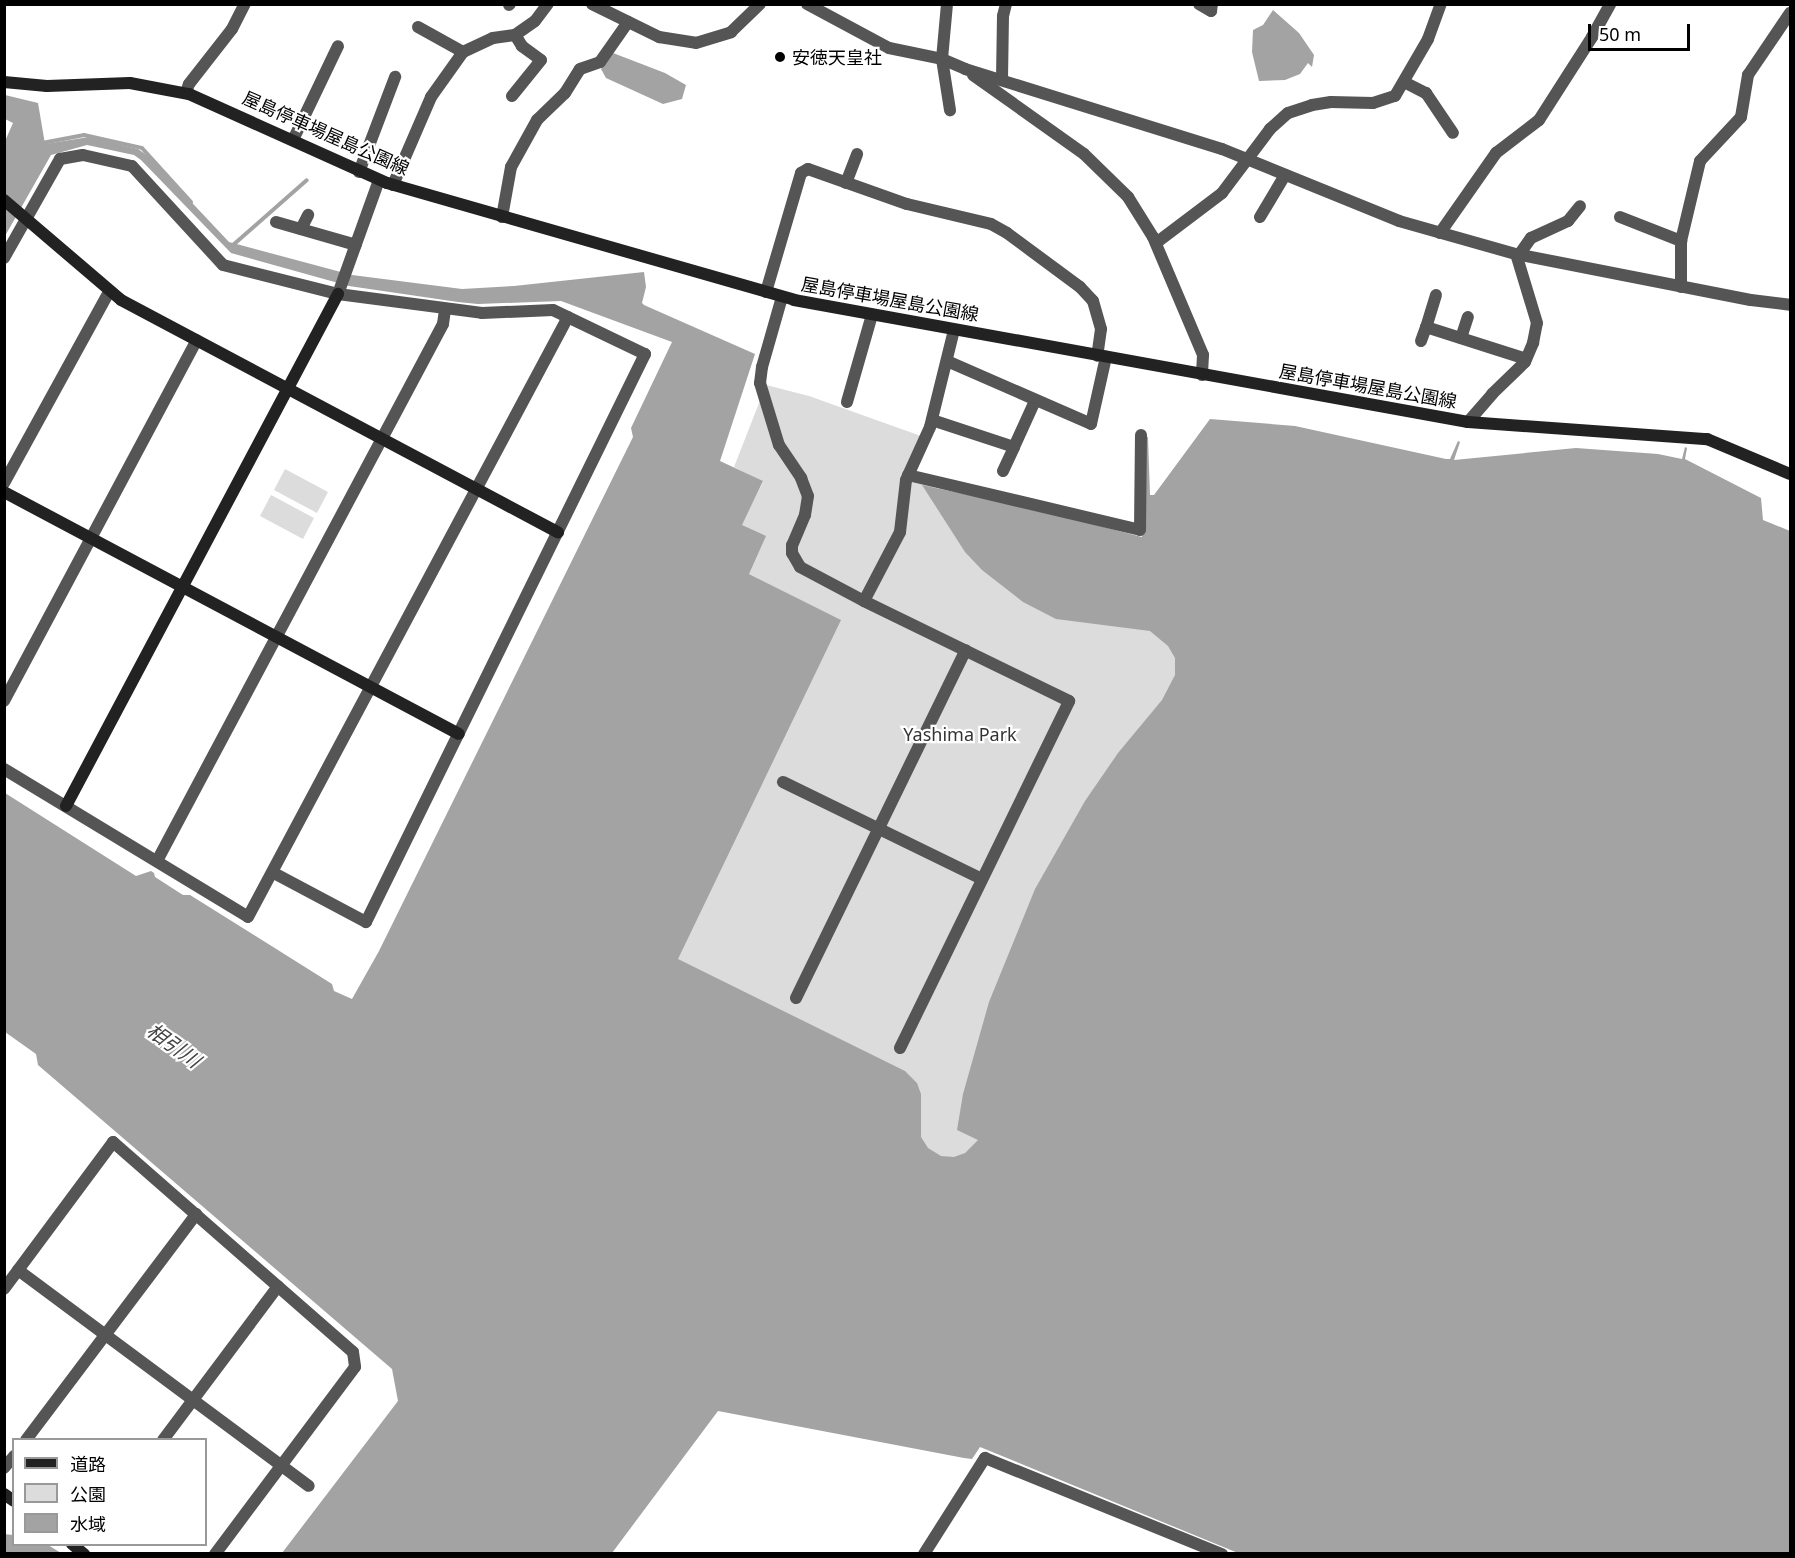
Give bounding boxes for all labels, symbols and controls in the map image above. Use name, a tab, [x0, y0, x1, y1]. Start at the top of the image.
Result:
scale bar	[1591, 12, 1693, 50]
text: 50 m	[1599, 22, 1641, 46]
place label: 安徳天皇社	[792, 46, 882, 68]
marker: 安徳天皇社	[773, 50, 787, 64]
street label: 屋島停車場屋島公園線	[239, 87, 413, 179]
street label: 屋島停車場屋島公園線	[799, 273, 981, 325]
street label: 屋島停車場屋島公園線	[1277, 360, 1459, 412]
park label: Yashima Park	[903, 723, 1017, 745]
water label: 相引川	[143, 1018, 205, 1072]
legend	[12, 1438, 207, 1546]
text: 道路	[70, 1452, 106, 1476]
text: 公園	[70, 1482, 106, 1506]
text: 水域	[70, 1512, 106, 1536]

